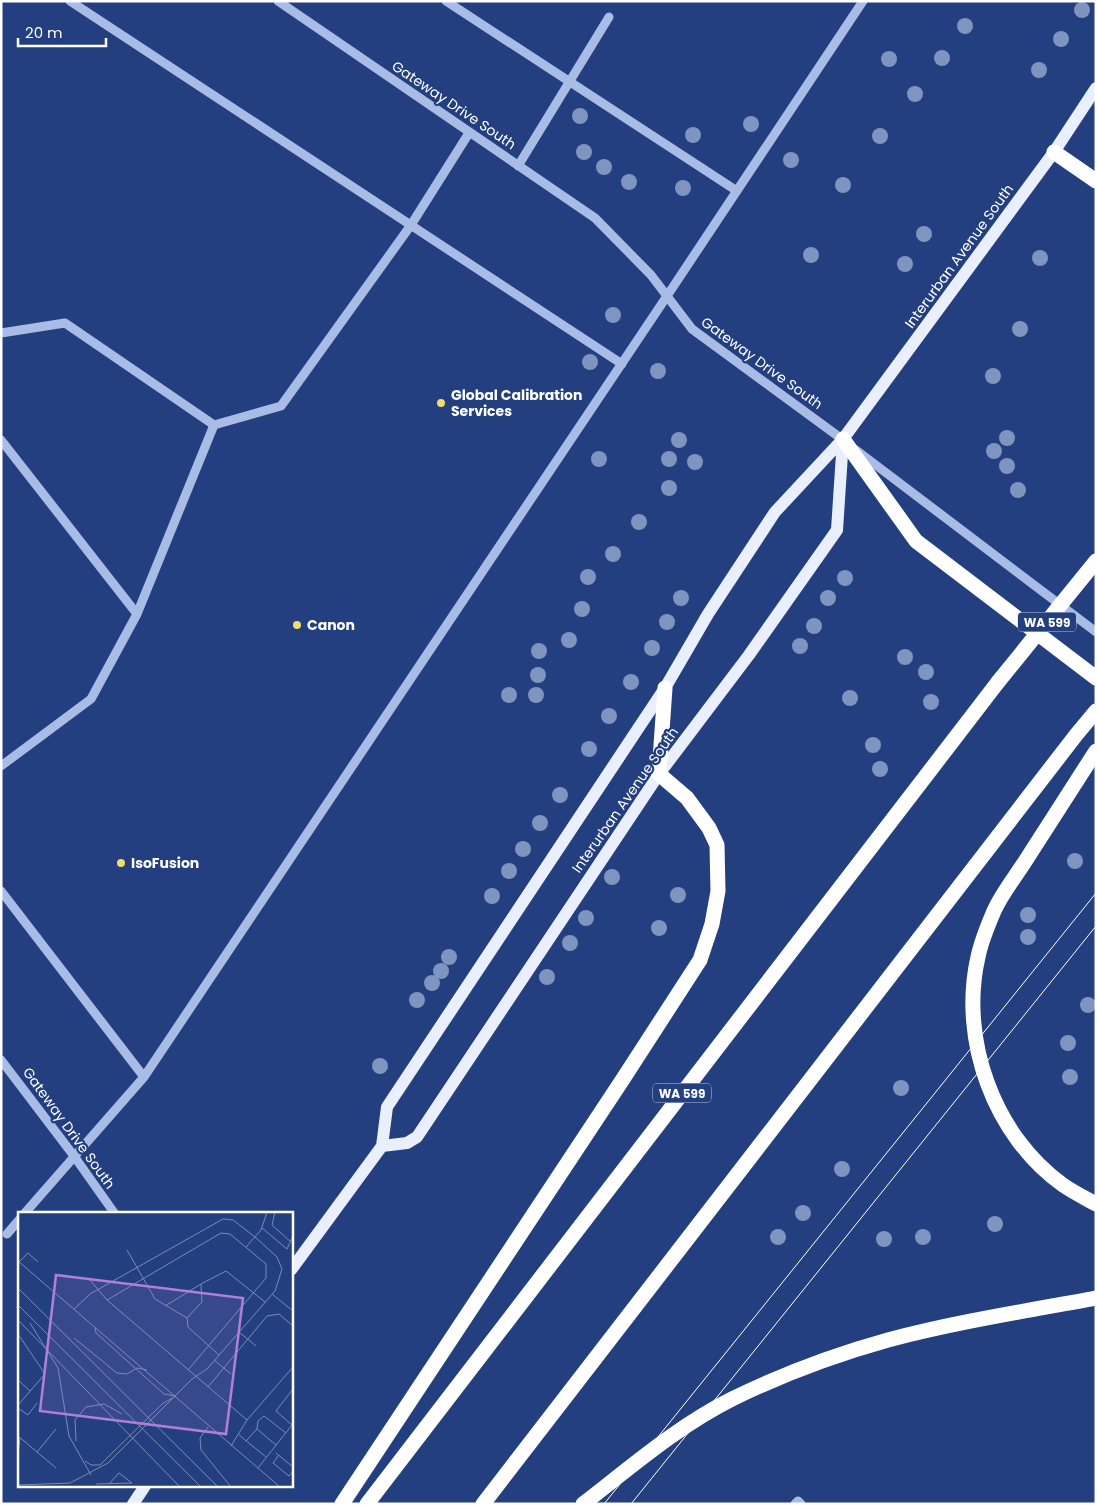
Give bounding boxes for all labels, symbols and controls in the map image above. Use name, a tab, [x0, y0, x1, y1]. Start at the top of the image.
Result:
scale bar	[18, 15, 105, 47]
text: 20 m	[25, 22, 63, 43]
street label: Gateway Drive South	[388, 56, 520, 154]
street label: Interurban Avenue South	[900, 180, 1018, 332]
street label: Gateway Drive South	[697, 312, 827, 414]
place label: Global Calibration Services	[451, 385, 582, 421]
marker: Global Calibration Services	[435, 397, 447, 409]
road number: WA 599	[1018, 612, 1076, 632]
place label: Canon	[307, 615, 355, 635]
marker: Canon	[291, 619, 303, 631]
street label: Interurban Avenue South	[567, 723, 683, 877]
place label: IsoFusion	[131, 853, 199, 873]
marker: IsoFusion	[115, 857, 127, 869]
street label: Gateway Drive South	[18, 1063, 120, 1193]
road number: WA 599	[653, 1084, 711, 1102]
inset map	[18, 1212, 292, 1488]

